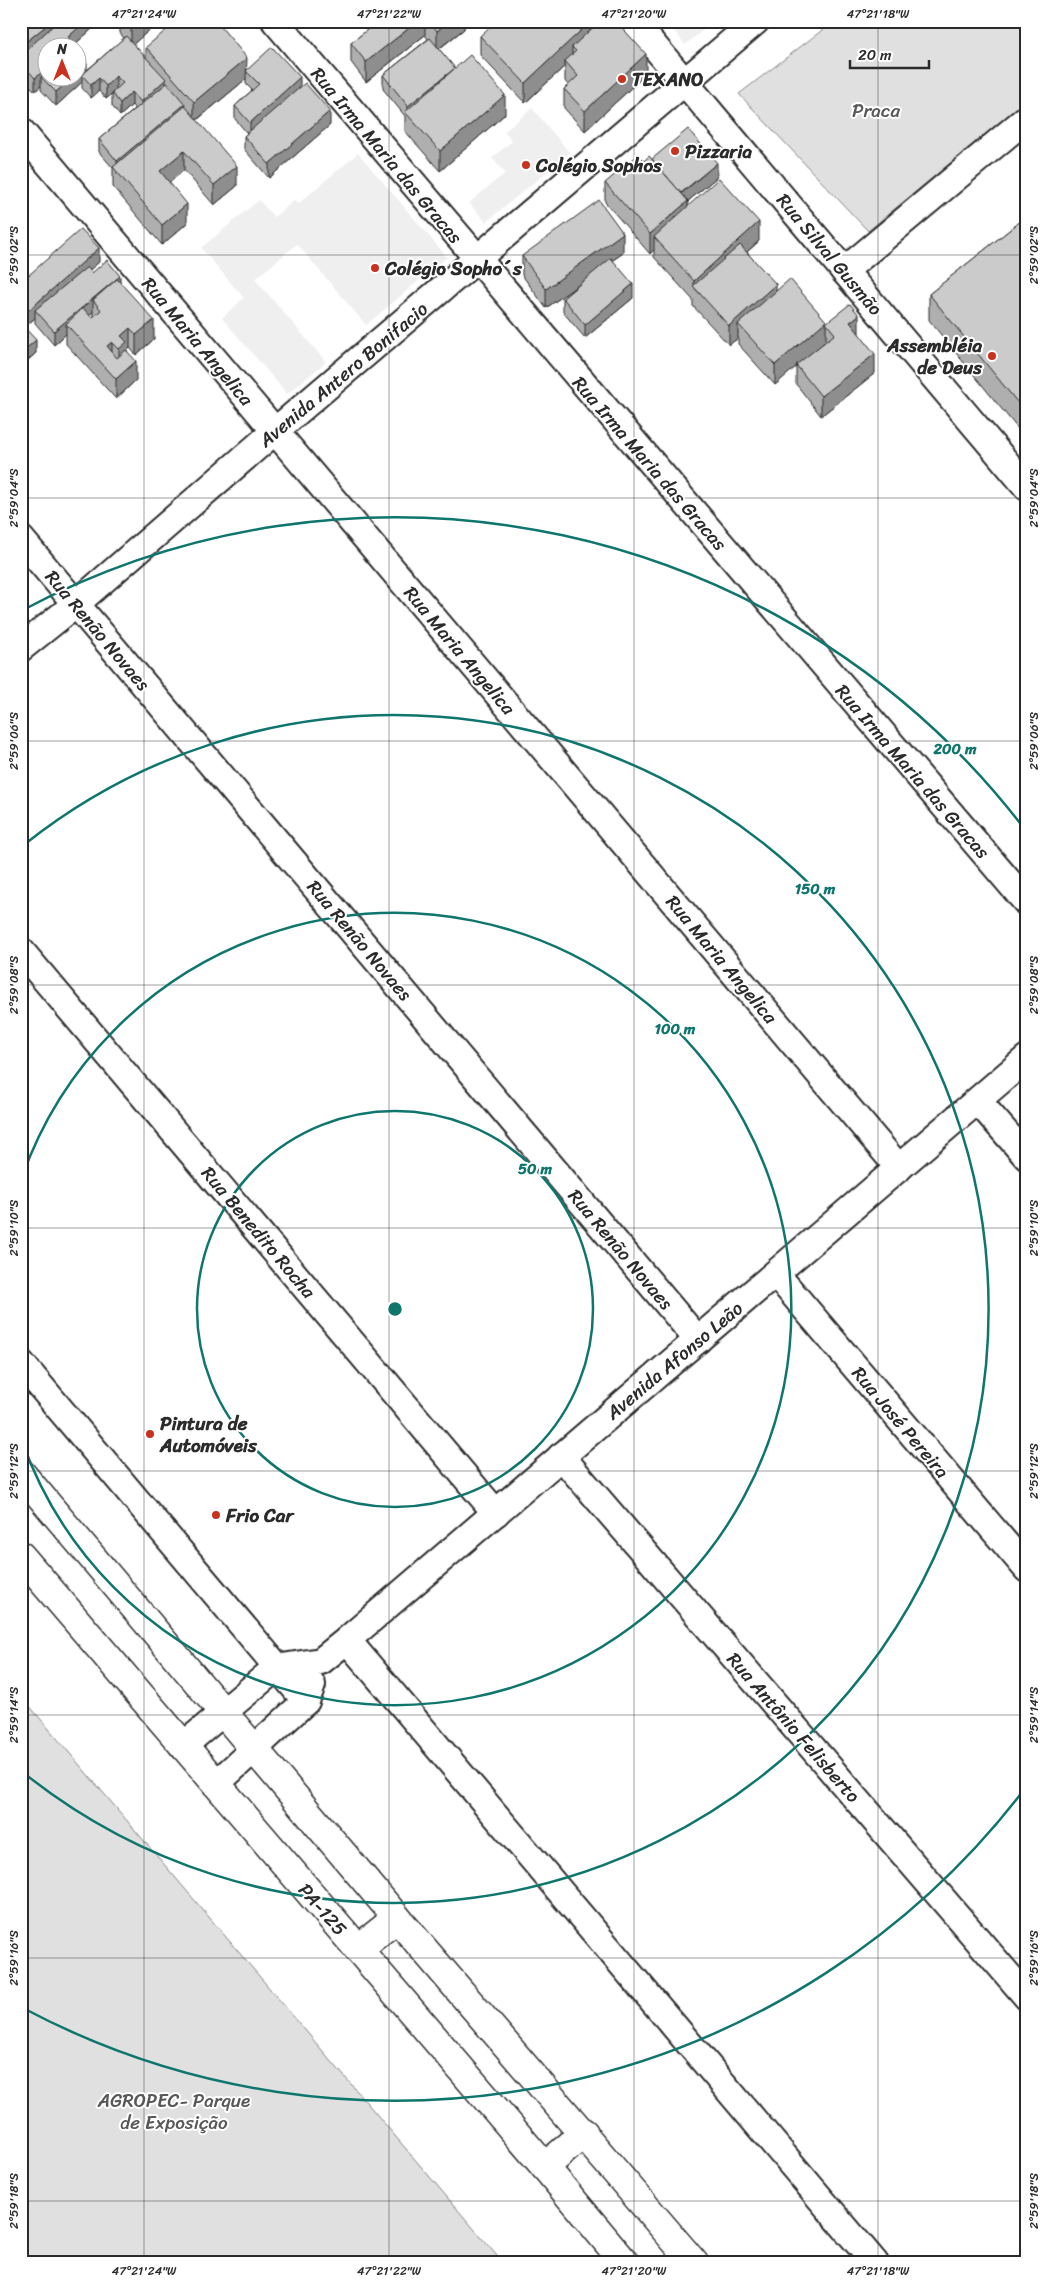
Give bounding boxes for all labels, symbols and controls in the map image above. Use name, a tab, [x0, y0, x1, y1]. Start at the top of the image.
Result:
text: 47°21'24"W	[112, 3, 177, 25]
text: 47°21'22"W	[357, 3, 422, 25]
text: 47°21'20"W	[602, 3, 667, 25]
text: 47°21'18"W	[847, 3, 910, 25]
text: N	[56, 37, 67, 62]
north arrow	[38, 38, 88, 88]
scale bar	[850, 38, 929, 70]
text: 20 m	[858, 42, 892, 68]
street label: Rua Irma Maria das Gracas	[302, 59, 471, 252]
place label: TEXANO	[632, 63, 704, 96]
marker: TEXANO	[616, 73, 628, 85]
park label: Praca	[852, 94, 900, 127]
place label: Pizzaria	[685, 135, 752, 168]
marker: Pizzaria	[669, 145, 681, 157]
place label: Colégio Sophos	[535, 149, 663, 182]
marker: Colégio Sophos	[520, 159, 532, 171]
street label: Rua Silval Gusmão	[768, 186, 891, 323]
text: 2°59'02"S	[3, 225, 25, 284]
text: 2°59'02"S	[1023, 225, 1045, 284]
place label: Colégio Sopho´s	[384, 252, 523, 285]
marker: Colégio Sopho´s	[369, 262, 381, 274]
street label: Rua Maria Angelica	[133, 269, 262, 414]
street label: Avenida Antero Bonifacio	[250, 293, 436, 456]
place label: Assembléia de Deus	[886, 329, 983, 384]
marker: Assembléia de Deus	[986, 350, 998, 362]
street label: Rua Irma Maria das Gracas	[564, 368, 735, 559]
text: 2°59'04"S	[3, 468, 25, 527]
text: 2°59'04"S	[1023, 468, 1045, 527]
street label: Rua Renão Novaes	[37, 562, 159, 699]
street label: Rua Maria Angelica	[395, 578, 524, 723]
street label: Rua Irma Maria das Gracas	[827, 676, 998, 867]
text: 2°59'06"S	[3, 711, 25, 770]
text: 2°59'06"S	[1023, 711, 1045, 770]
text: 200 m	[932, 736, 977, 762]
street label: Rua Renão Novaes	[299, 872, 421, 1009]
text: 150 m	[795, 876, 836, 902]
street label: Rua Maria Angelica	[657, 887, 786, 1032]
text: 2°59'08"S	[3, 955, 25, 1014]
text: 2°59'08"S	[1023, 955, 1045, 1014]
text: 100 m	[655, 1016, 696, 1042]
text: 50 m	[518, 1156, 553, 1182]
street label: Rua Benedito Rocha	[193, 1159, 325, 1306]
street label: Rua Renão Novaes	[560, 1181, 682, 1318]
text: 2°59'10"S	[3, 1199, 25, 1256]
text: 2°59'10"S	[1023, 1199, 1045, 1256]
street label: Avenida Afonso Leão	[597, 1292, 751, 1429]
centre of rings	[386, 1300, 404, 1318]
street label: Rua José Pereira	[843, 1359, 958, 1486]
place label: Pintura de Automóveis	[159, 1407, 258, 1462]
marker: Pintura de Automóveis	[144, 1428, 156, 1440]
text: 2°59'12"S	[3, 1443, 25, 1499]
text: 2°59'12"S	[1023, 1443, 1045, 1499]
place label: Frio Car	[225, 1499, 295, 1532]
marker: Frio Car	[210, 1509, 222, 1521]
street label: Rua Antônio Felisberto	[718, 1644, 869, 1810]
text: 2°59'14"S	[3, 1686, 25, 1743]
text: 2°59'14"S	[1023, 1686, 1045, 1743]
street label: PA-125	[290, 1875, 356, 1944]
text: 2°59'16"S	[3, 1930, 25, 1986]
text: 2°59'16"S	[1023, 1930, 1045, 1986]
park label: AGROPEC- Parque de Exposição	[97, 2084, 250, 2139]
text: 2°59'18"S	[3, 2172, 25, 2229]
text: 2°59'18"S	[1023, 2172, 1045, 2229]
text: 47°21'24"W	[112, 2260, 177, 2282]
text: 47°21'22"W	[357, 2260, 422, 2282]
text: 47°21'20"W	[602, 2260, 667, 2282]
text: 47°21'18"W	[847, 2260, 910, 2282]

